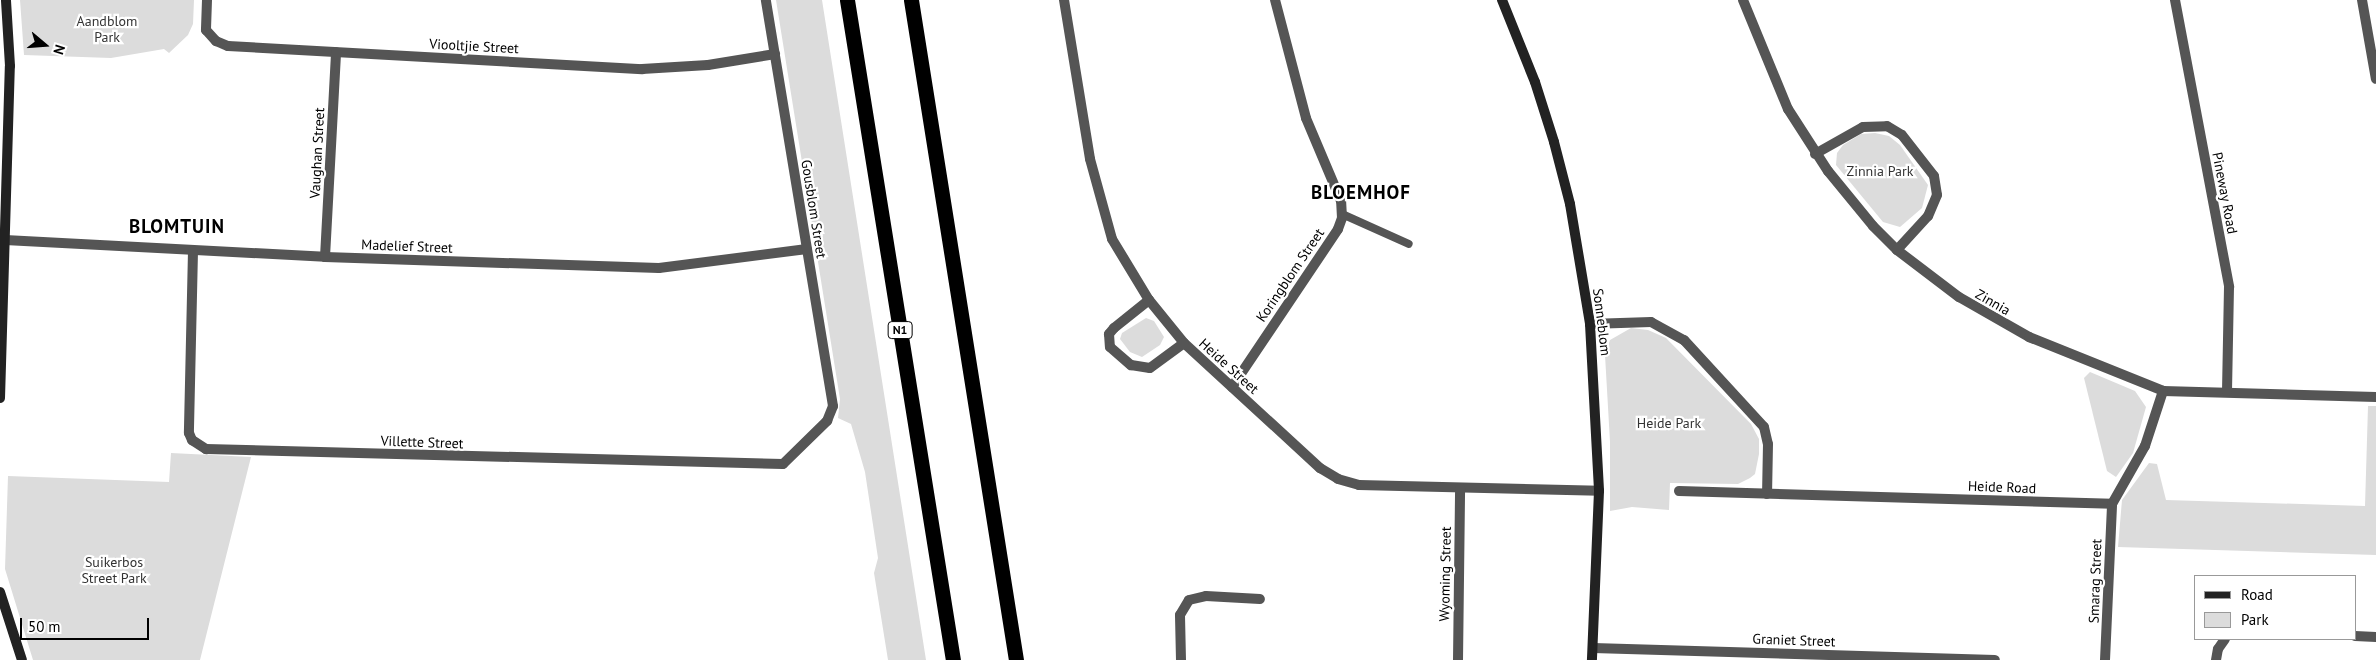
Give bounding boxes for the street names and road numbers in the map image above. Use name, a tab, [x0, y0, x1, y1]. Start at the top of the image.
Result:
street label: Viooltjie Street	[429, 35, 519, 57]
street label: Vaughan Street	[306, 107, 328, 199]
street label: Pineway Road	[2209, 150, 2241, 236]
street label: Gousblom Street	[798, 159, 830, 259]
street label: Koringblom Street	[1253, 225, 1327, 325]
street label: Madelief Street	[361, 236, 453, 256]
street label: Zinnia	[1973, 285, 2013, 319]
street label: Sonneblom	[1590, 287, 1614, 357]
road number: N1	[888, 320, 912, 340]
street label: Heide Street	[1196, 335, 1262, 397]
street label: Villette Street	[380, 432, 464, 452]
street label: Heide Road	[1968, 477, 2036, 497]
street label: Wyoming Street	[1436, 526, 1454, 622]
street label: Smarag Street	[2085, 539, 2105, 623]
street label: Graniet Street	[1752, 630, 1836, 650]

